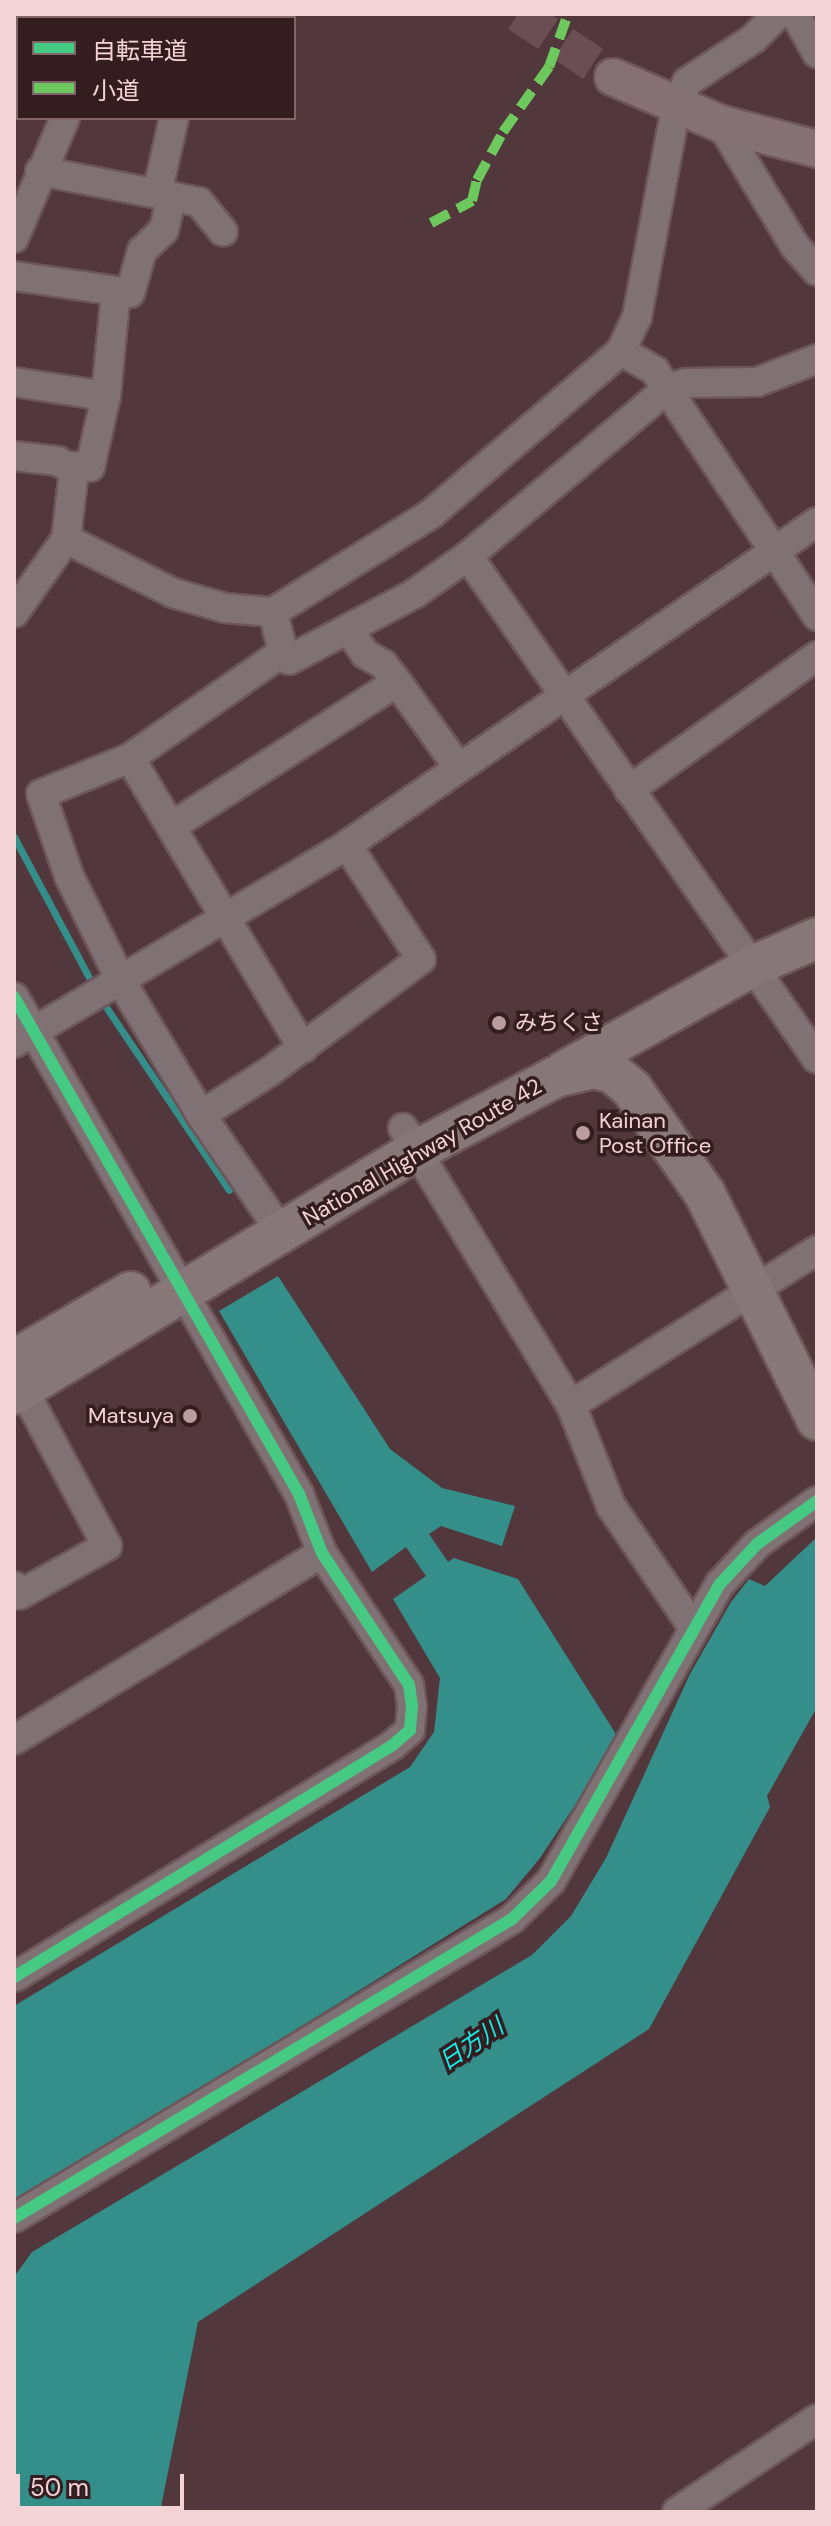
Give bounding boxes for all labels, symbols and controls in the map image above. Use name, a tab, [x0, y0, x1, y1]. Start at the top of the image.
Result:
legend	[16, 16, 296, 120]
text: 自転車道	[92, 35, 188, 66]
text: 小道	[92, 75, 140, 106]
place label: みちくさ	[515, 1010, 603, 1036]
marker: みちくさ	[490, 1014, 508, 1032]
street label: National Highway Route 42	[298, 1073, 546, 1231]
place label: Kainan Post Office	[599, 1107, 711, 1158]
marker: Kainan Post Office	[574, 1124, 592, 1142]
place label: Matsuya	[88, 1403, 174, 1429]
marker: Matsuya	[181, 1407, 199, 1425]
water label: 日方川	[433, 2012, 509, 2076]
scale bar	[20, 2458, 188, 2508]
text: 50 m	[30, 2472, 89, 2503]

